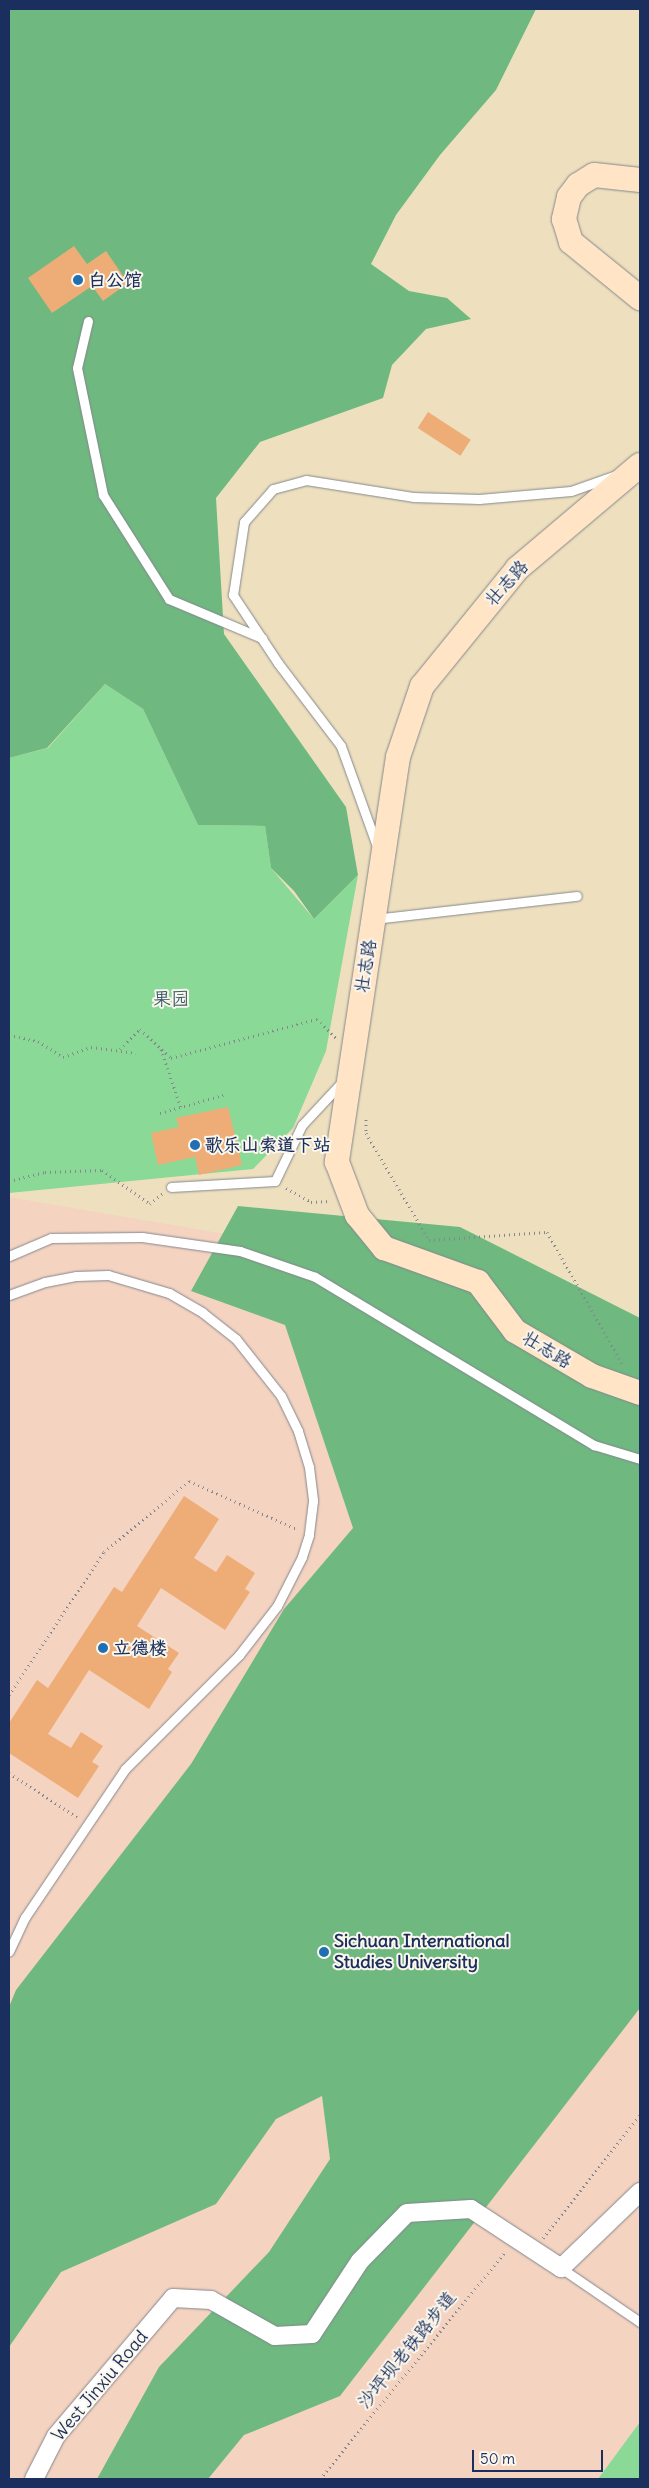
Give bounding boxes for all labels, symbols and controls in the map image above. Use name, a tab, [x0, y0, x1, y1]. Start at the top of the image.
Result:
place label: 白公馆	[88, 269, 142, 291]
marker: 白公馆	[72, 274, 84, 286]
street label: 壮志路	[481, 556, 533, 610]
street label: 壮志路	[351, 938, 381, 994]
park label: 果园	[153, 988, 189, 1010]
place label: 歌乐山索道下站	[205, 1134, 331, 1156]
marker: 歌乐山索道下站	[189, 1139, 201, 1151]
street label: 壮志路	[518, 1327, 576, 1373]
place label: 立德楼	[113, 1637, 167, 1659]
marker: 立德楼	[97, 1642, 109, 1654]
place label: Sichuan International Studies University	[334, 1931, 509, 1974]
marker: Sichuan International Studies University	[318, 1946, 330, 1958]
street label: 沙坪坝老铁路步道	[353, 2287, 461, 2413]
street label: West Jinxiu Road	[47, 2326, 153, 2446]
scale bar	[474, 2440, 605, 2472]
text: 50 m	[480, 2449, 515, 2468]

